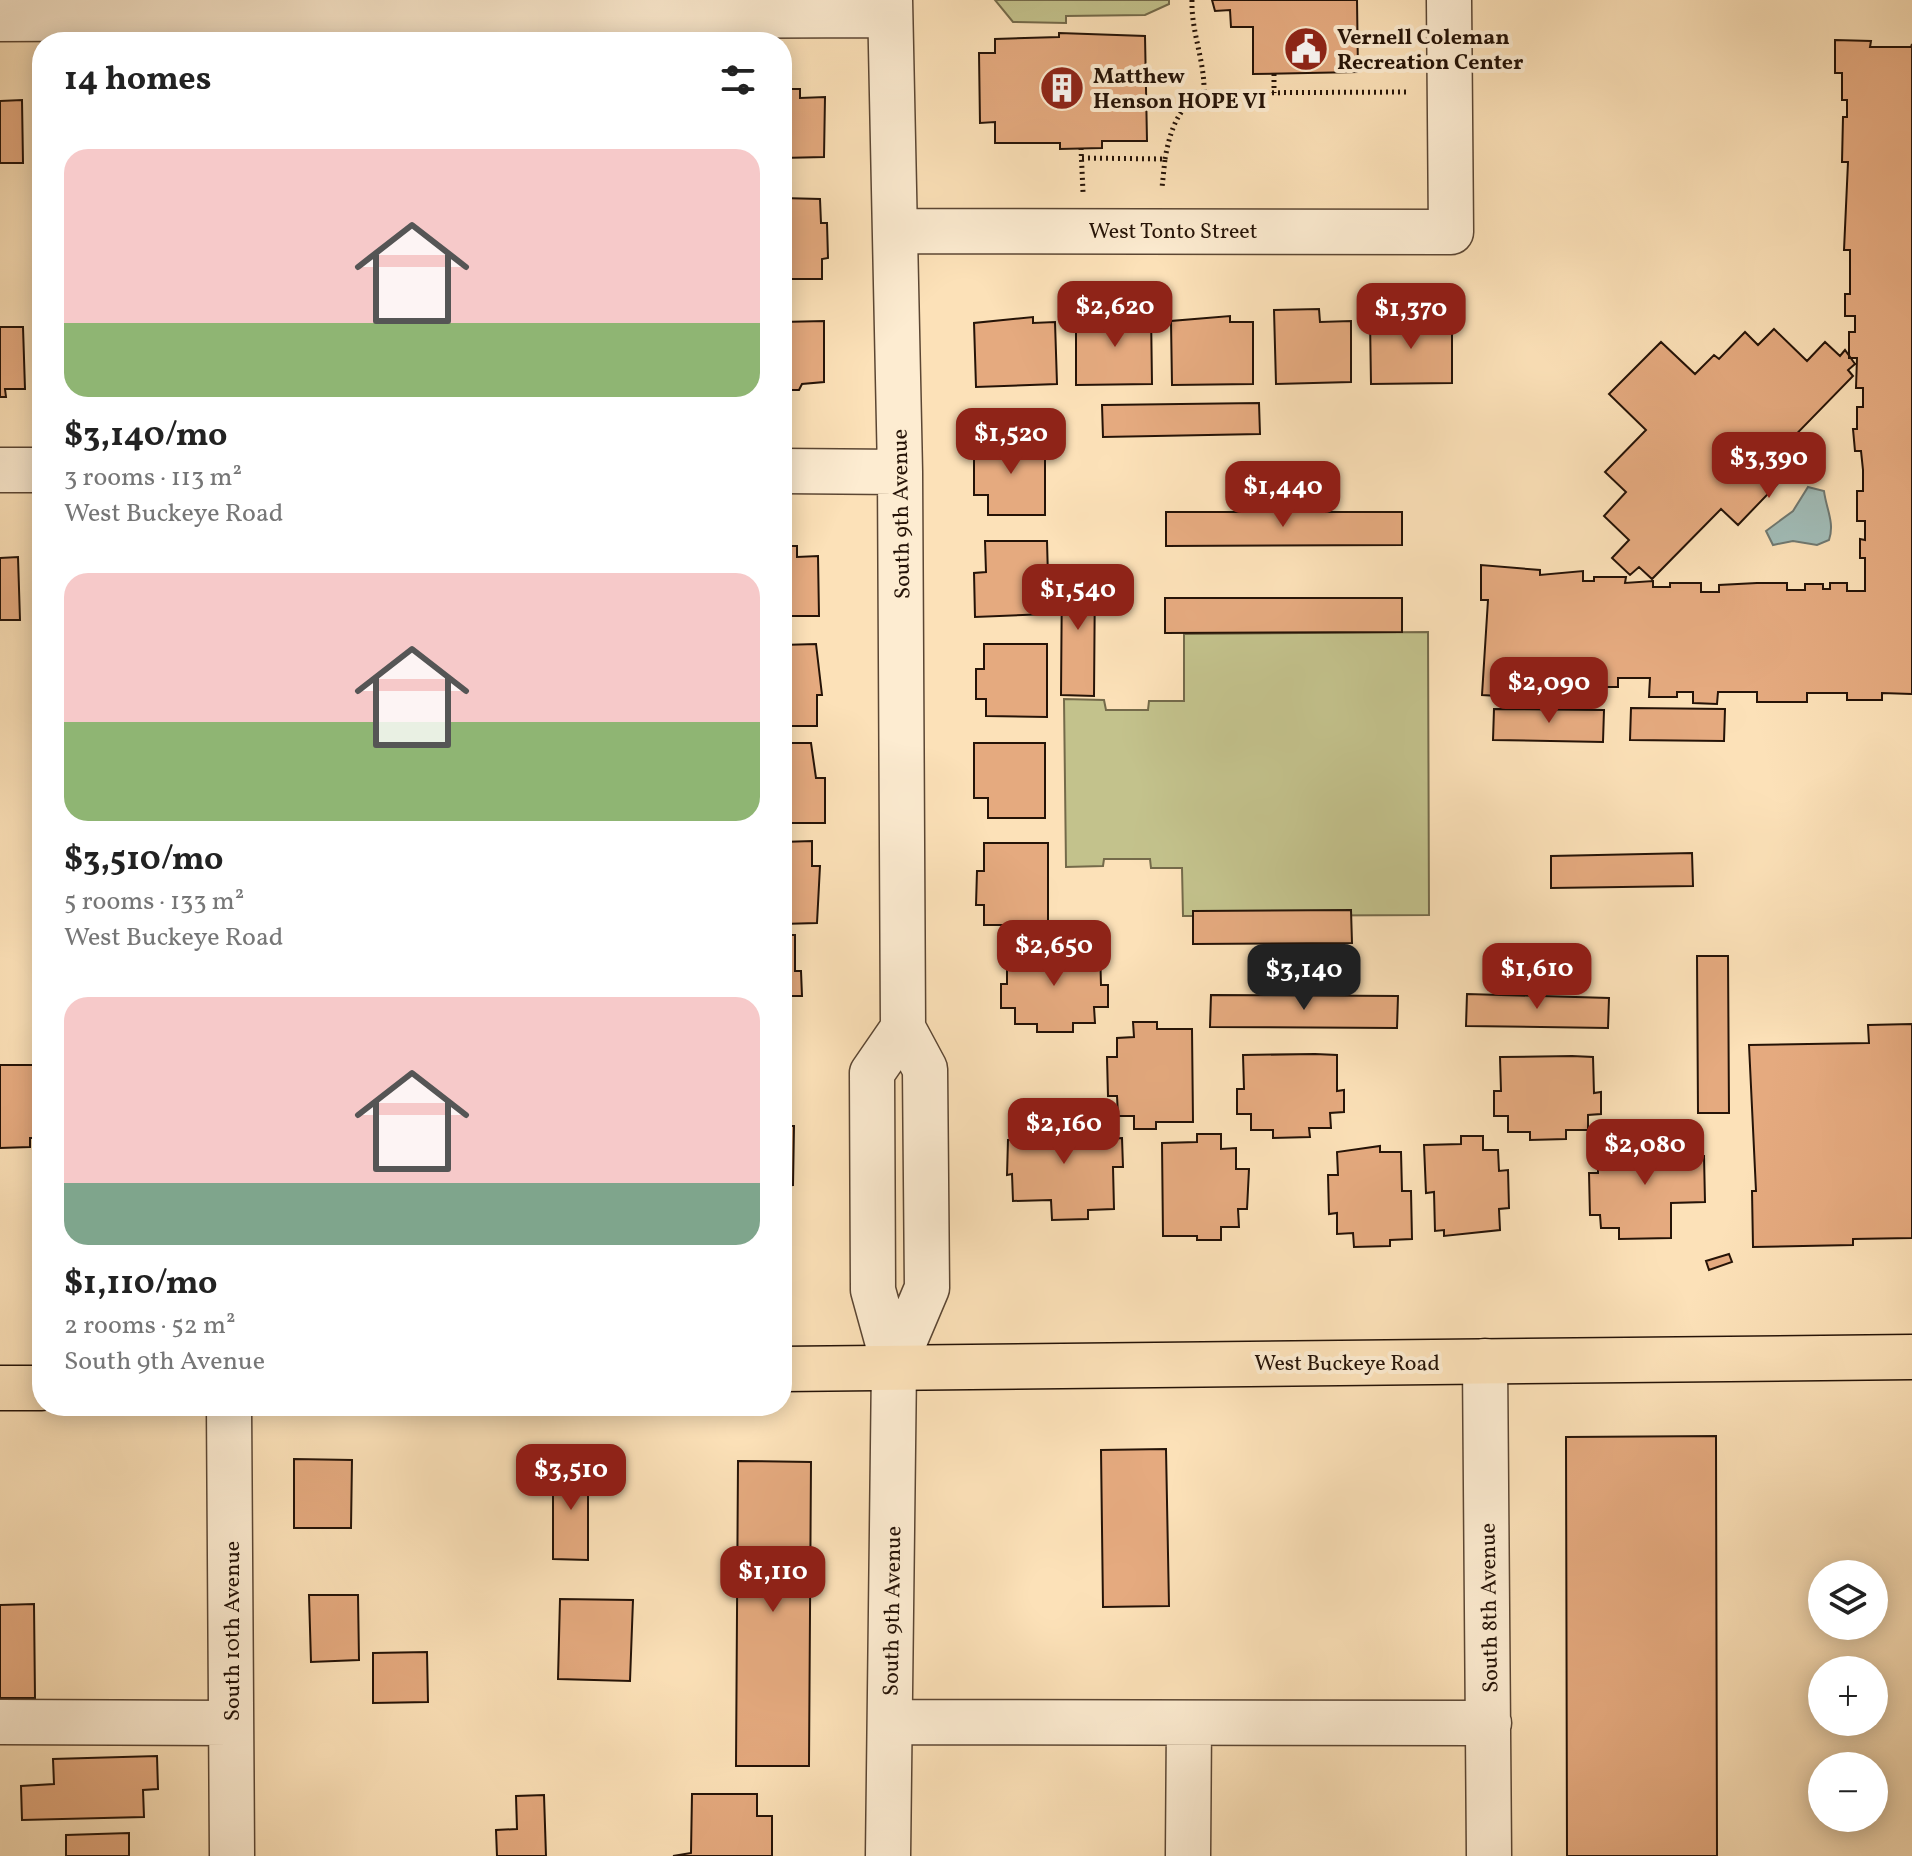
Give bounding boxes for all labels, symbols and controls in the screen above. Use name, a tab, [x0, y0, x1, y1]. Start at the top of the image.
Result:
place label: Vernell Coleman Recreation Center	[1337, 23, 1524, 79]
public building icon: Vernell Coleman Recreation Center	[1282, 25, 1330, 73]
text: 14 homes	[64, 57, 211, 104]
icon: filters	[716, 58, 760, 102]
place label: Matthew Henson HOPE VI	[1093, 62, 1266, 118]
building icon: Matthew Henson HOPE VI	[1038, 64, 1086, 112]
icon: home	[340, 201, 484, 345]
street label: West Tonto Street	[1088, 217, 1258, 248]
pin: $2,620	[1050, 281, 1180, 349]
pin: $1,370	[1346, 283, 1476, 351]
text: $2,620	[1075, 289, 1155, 325]
text: $1,370	[1375, 291, 1447, 327]
pin: $1,520	[946, 408, 1076, 476]
text: $3,140/mo	[64, 413, 227, 460]
text: $1,520	[974, 416, 1048, 452]
street label: South 9th Avenue	[886, 429, 919, 599]
pin: $3,390	[1704, 432, 1834, 500]
text: $3,390	[1730, 440, 1808, 476]
text: 3 rooms · 113 m²	[64, 460, 242, 496]
pin: $1,440	[1218, 461, 1348, 529]
text: $1,440	[1243, 469, 1323, 505]
text: West Buckeye Road	[64, 496, 284, 532]
pin: $1,540	[1013, 564, 1143, 632]
text: $1,540	[1040, 572, 1116, 608]
icon: home	[340, 625, 484, 769]
pin: $2,090	[1484, 657, 1614, 725]
text: $2,090	[1508, 665, 1590, 701]
text: $3,510/mo	[64, 837, 224, 884]
text: 5 rooms · 133 m²	[64, 884, 244, 920]
text: West Buckeye Road	[64, 920, 284, 956]
pin: $2,650	[989, 920, 1119, 988]
text: $2,650	[1015, 928, 1093, 964]
pin: $1,610	[1472, 943, 1602, 1011]
pin: $3,140	[1239, 944, 1369, 1012]
text: $1,610	[1500, 951, 1574, 987]
text: $3,140	[1266, 952, 1343, 988]
icon: home	[340, 1049, 484, 1193]
pin: $2,160	[999, 1098, 1129, 1166]
text: $2,160	[1026, 1106, 1102, 1142]
pin: $2,080	[1580, 1119, 1710, 1187]
text: $2,080	[1604, 1127, 1686, 1163]
text: $1,110/mo	[64, 1261, 218, 1308]
text: 2 rooms · 52 m²	[64, 1308, 236, 1344]
text: South 9th Avenue	[64, 1344, 265, 1380]
street label: West Buckeye Road	[1254, 1349, 1440, 1380]
pin: $3,510	[506, 1444, 636, 1512]
text: $3,510	[534, 1452, 608, 1488]
street label: South 8th Avenue	[1474, 1523, 1507, 1693]
street label: South 9th Avenue	[877, 1526, 910, 1696]
street label: South 10th Avenue	[218, 1541, 249, 1721]
pin: $1,110	[708, 1546, 838, 1614]
text: $1,110	[738, 1554, 808, 1590]
map controls	[1808, 1560, 1888, 1832]
button: layers	[1808, 1560, 1888, 1640]
button: +	[1808, 1656, 1888, 1736]
button: −	[1808, 1752, 1888, 1832]

